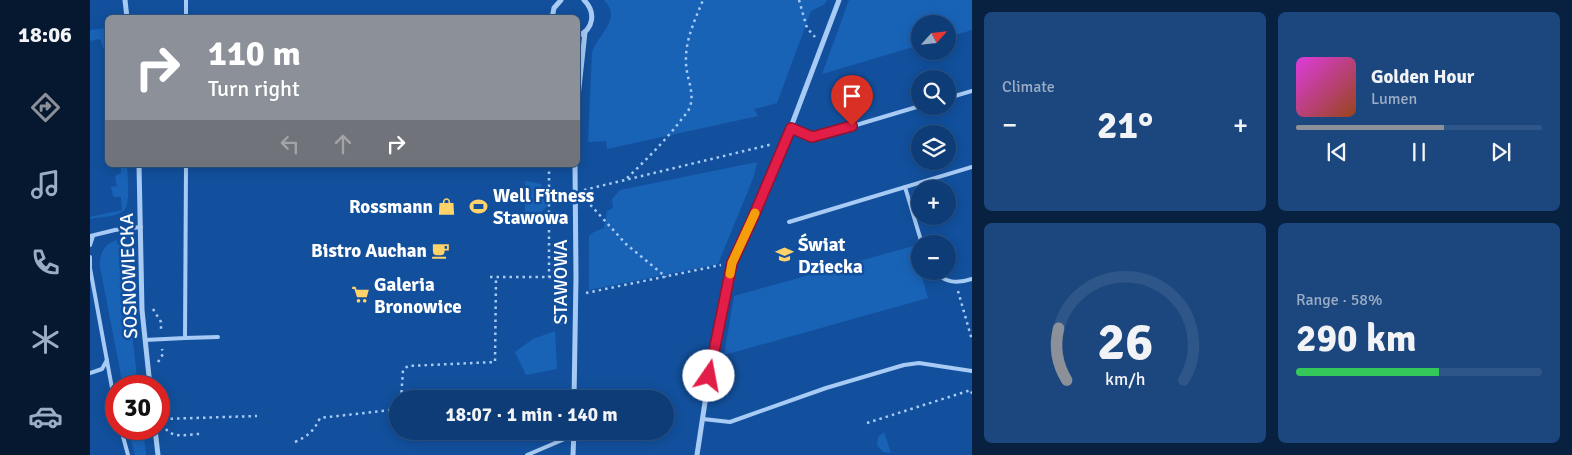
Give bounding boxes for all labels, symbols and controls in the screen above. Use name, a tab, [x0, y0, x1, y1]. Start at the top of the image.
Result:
north arrow	[911, 15, 956, 60]
map controls	[911, 15, 956, 280]
text: 18:06	[18, 21, 72, 48]
text: 110 m	[208, 32, 301, 75]
icon: right	[125, 35, 190, 100]
text: Golden Hour	[1371, 65, 1474, 89]
button: search	[911, 70, 956, 115]
text: Turn right	[208, 75, 300, 102]
pin	[831, 75, 873, 126]
text: Climate	[1002, 77, 1055, 97]
icon: arrive	[838, 82, 866, 110]
text: Lumen	[1371, 89, 1417, 109]
icon: directions	[28, 90, 63, 125]
text: 21°	[1097, 102, 1153, 149]
text: −	[1002, 108, 1017, 142]
text: +	[1233, 108, 1248, 142]
button: layers	[911, 125, 956, 170]
icon: left	[276, 130, 304, 158]
icon: ahead	[329, 130, 357, 158]
icon: right	[382, 130, 410, 158]
icon: previous	[1323, 138, 1351, 166]
icon: pause	[1405, 138, 1433, 166]
icon: next	[1487, 138, 1515, 166]
icon: music	[28, 167, 63, 202]
button: +	[911, 180, 956, 225]
place label: Well Fitness Stawowa	[493, 184, 594, 230]
place label: Rossmann	[349, 195, 433, 219]
shop icon: Rossmann	[437, 196, 457, 216]
sports icon: Well Fitness Stawowa	[469, 196, 489, 216]
street label: SOSNOWIECKA	[115, 212, 143, 339]
place label: Świat Dziecka	[798, 233, 863, 279]
button: −	[911, 235, 956, 280]
place label: Bistro Auchan	[311, 239, 427, 263]
street label: STAWOWA	[549, 239, 573, 325]
cafe icon: Bistro Auchan	[431, 240, 451, 260]
icon: phone	[28, 245, 63, 280]
school or university icon: Świat Dziecka	[774, 245, 794, 265]
place label: Galeria Bronowice	[374, 273, 462, 319]
supermarket icon: Galeria Bronowice	[350, 285, 370, 305]
text: Range · 58%	[1296, 290, 1382, 310]
text: 26	[1097, 310, 1153, 374]
text: 290 km	[1296, 315, 1417, 362]
icon: climate	[28, 322, 63, 357]
position arrow	[682, 349, 734, 401]
text: km/h	[1105, 368, 1145, 390]
speed limit sign: 30	[105, 375, 170, 440]
icon: car	[28, 399, 63, 434]
text: 18:07 · 1 min · 140 m	[445, 403, 618, 427]

